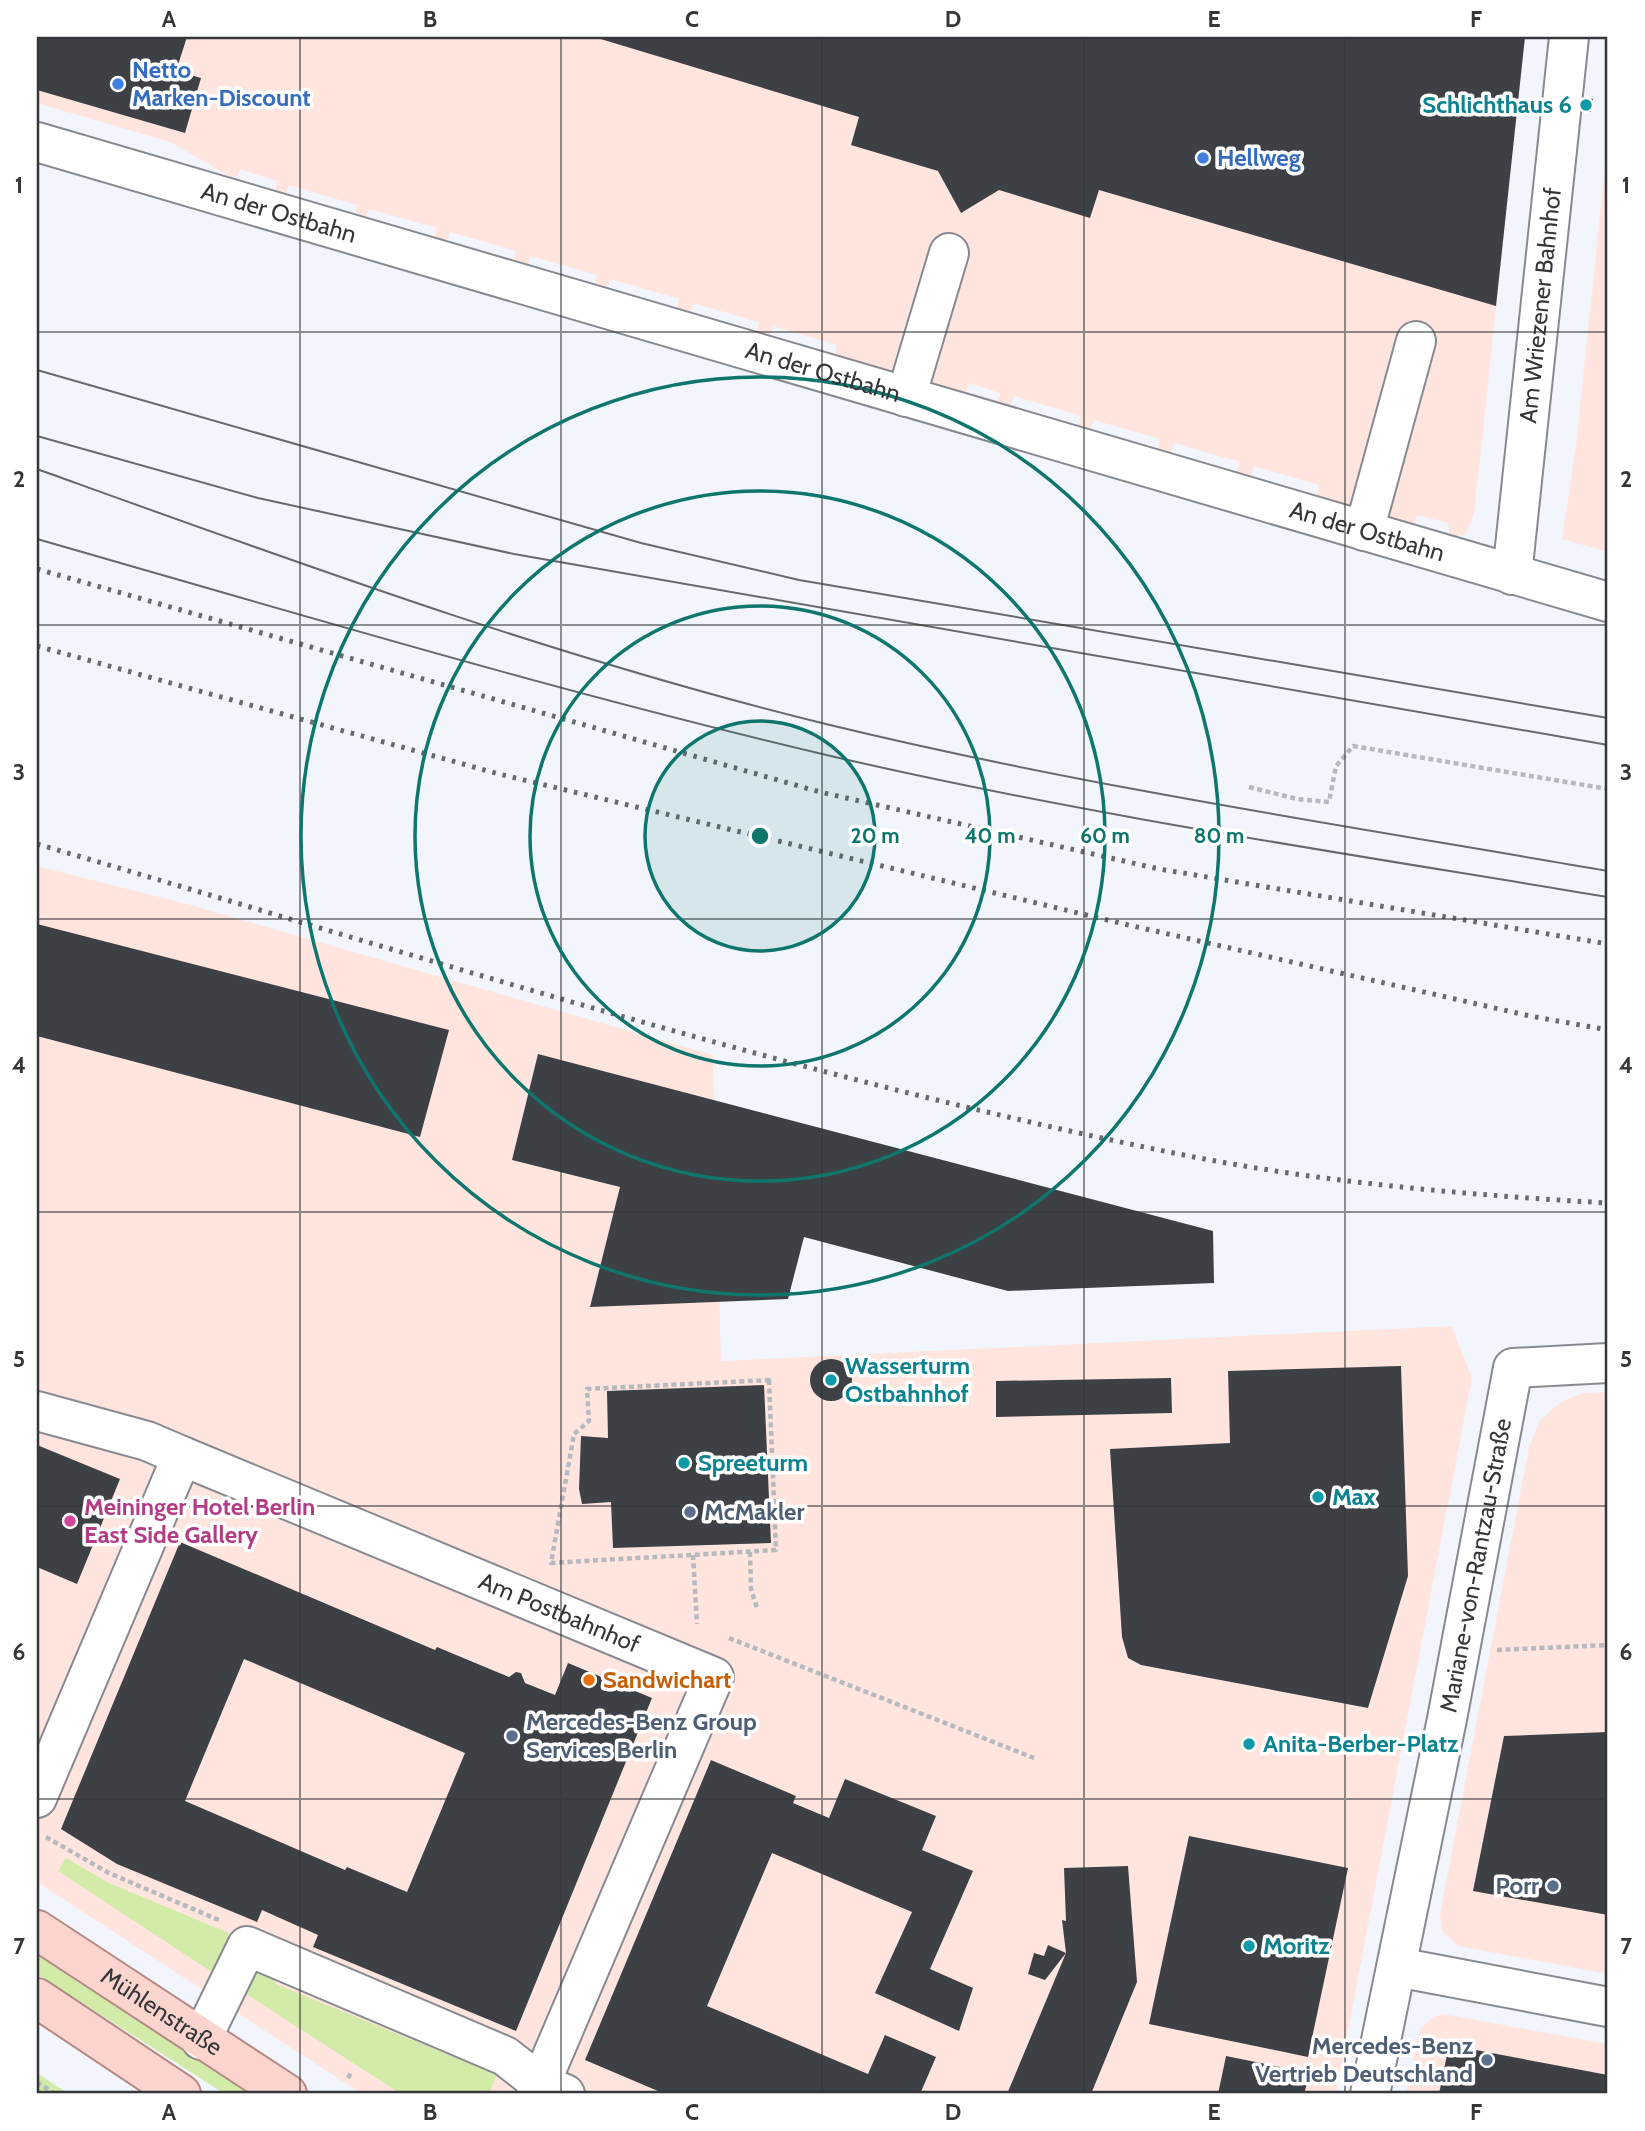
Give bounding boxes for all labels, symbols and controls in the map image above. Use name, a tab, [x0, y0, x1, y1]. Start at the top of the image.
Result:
text: A	[162, 5, 177, 33]
text: B	[423, 5, 437, 33]
text: C	[685, 5, 699, 33]
text: D	[945, 5, 961, 33]
text: E	[1207, 5, 1221, 33]
text: F	[1470, 5, 1482, 33]
place label: Netto Marken-Discount	[132, 55, 311, 112]
marker: Netto Marken-Discount	[110, 76, 126, 92]
place label: Schlichthaus 6	[1422, 90, 1572, 119]
marker: Schlichthaus 6	[1578, 97, 1594, 113]
place label: Hellweg	[1217, 143, 1301, 172]
marker: Hellweg	[1195, 150, 1211, 166]
text: 1	[15, 171, 23, 199]
text: 1	[1622, 171, 1630, 199]
street label: An der Ostbahn	[198, 176, 360, 249]
street label: Am Wriezener Bahnhof	[1513, 186, 1567, 425]
street label: An der Ostbahn	[742, 335, 904, 408]
text: 2	[13, 465, 25, 493]
text: 2	[1620, 465, 1632, 493]
street label: An der Ostbahn	[1286, 495, 1448, 567]
text: 3	[13, 758, 25, 786]
text: 3	[1620, 758, 1632, 786]
text: 20 m	[851, 823, 899, 848]
text: 40 m	[965, 823, 1015, 848]
text: 60 m	[1080, 823, 1130, 848]
text: 80 m	[1194, 823, 1244, 848]
centre of rings	[748, 824, 772, 848]
text: 4	[12, 1051, 26, 1079]
text: 4	[1619, 1051, 1633, 1079]
text: 5	[13, 1345, 25, 1373]
text: 5	[1620, 1345, 1632, 1373]
place label: Wasserturm Ostbahnhof	[845, 1351, 970, 1408]
marker: Wasserturm Ostbahnhof	[823, 1372, 839, 1388]
street label: Mariane-von-Rantzau-Straße	[1434, 1416, 1517, 1715]
place label: Spreeturm	[698, 1448, 808, 1477]
marker: Spreeturm	[676, 1455, 692, 1471]
place label: Max	[1332, 1482, 1376, 1511]
marker: Max	[1310, 1489, 1326, 1505]
place label: Meininger Hotel Berlin East Side Gallery	[84, 1492, 315, 1549]
place label: McMakler	[704, 1497, 804, 1526]
marker: McMakler	[682, 1504, 698, 1520]
marker: Meininger Hotel Berlin East Side Gallery	[62, 1513, 78, 1529]
street label: Am Postbahnhof	[475, 1566, 644, 1659]
text: 6	[13, 1638, 25, 1666]
text: 6	[1620, 1638, 1632, 1666]
place label: Sandwichart	[603, 1665, 731, 1694]
marker: Sandwichart	[581, 1672, 597, 1688]
place label: Mercedes-Benz Group Services Berlin	[526, 1707, 757, 1764]
marker: Mercedes-Benz Group Services Berlin	[504, 1728, 520, 1744]
place label: Anita-Berber-Platz	[1263, 1729, 1458, 1758]
marker: Anita-Berber-Platz	[1241, 1736, 1257, 1752]
place label: Porr	[1495, 1871, 1539, 1900]
marker: Porr	[1545, 1878, 1561, 1894]
place label: Moritz	[1263, 1931, 1330, 1960]
text: 7	[13, 1932, 25, 1960]
text: 7	[1620, 1932, 1632, 1960]
marker: Moritz	[1241, 1938, 1257, 1954]
street label: Mühlenstraße	[96, 1961, 228, 2062]
place label: Mercedes-Benz Vertrieb Deutschland	[1255, 2031, 1473, 2088]
marker: Mercedes-Benz Vertrieb Deutschland	[1479, 2052, 1495, 2068]
text: A	[162, 2098, 177, 2126]
text: B	[423, 2098, 437, 2126]
text: C	[685, 2098, 699, 2126]
text: D	[945, 2098, 961, 2126]
text: E	[1207, 2098, 1221, 2126]
text: F	[1470, 2098, 1482, 2126]

